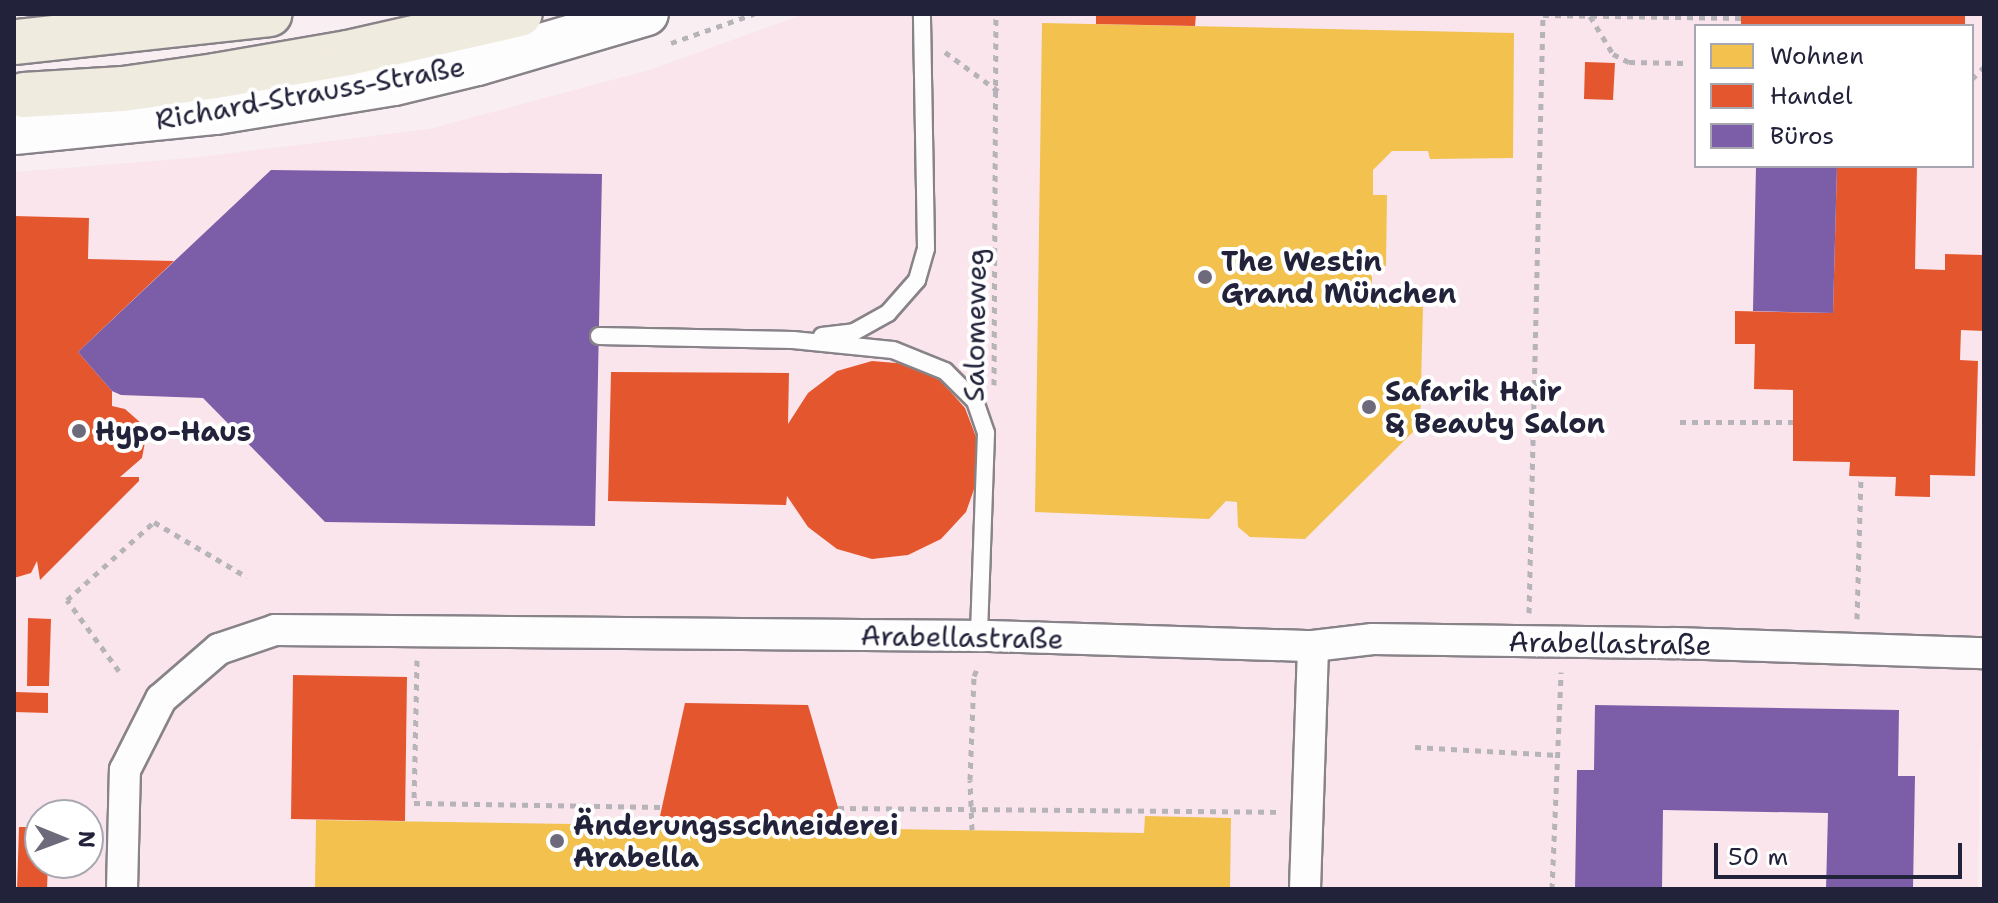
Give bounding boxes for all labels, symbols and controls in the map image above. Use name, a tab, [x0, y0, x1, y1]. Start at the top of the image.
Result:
legend	[1694, 24, 1974, 168]
text: Wohnen	[1770, 40, 1864, 72]
street label: Richard-Strauss-Straße	[153, 49, 467, 137]
text: Handel	[1770, 80, 1853, 112]
text: Büros	[1770, 120, 1834, 152]
place label: The Westin Grand München	[1221, 244, 1456, 310]
street label: Salomeweg	[957, 248, 993, 402]
marker: The Westin Grand München	[1196, 268, 1214, 286]
place label: Safarik Hair & Beauty Salon	[1385, 374, 1605, 440]
marker: Safarik Hair & Beauty Salon	[1360, 398, 1378, 416]
place label: Hypo-Haus	[95, 414, 251, 448]
marker: Hypo-Haus	[70, 422, 88, 440]
street label: Arabellastraße	[860, 618, 1064, 656]
street label: Arabellastraße	[1508, 624, 1712, 662]
north arrow	[24, 799, 104, 879]
place label: Änderungsschneiderei Arabella	[573, 808, 898, 874]
scale bar	[1718, 827, 1966, 877]
text: N	[72, 830, 101, 848]
marker: Änderungsschneiderei Arabella	[548, 832, 566, 850]
text: 50 m	[1728, 841, 1788, 873]

